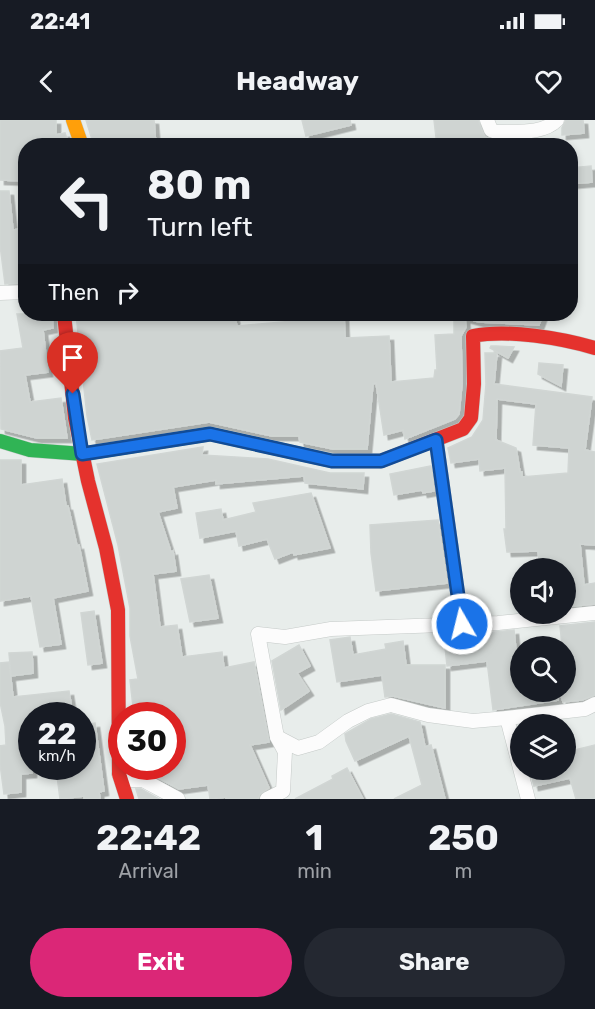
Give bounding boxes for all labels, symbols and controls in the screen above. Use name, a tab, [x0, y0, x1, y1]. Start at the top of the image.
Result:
text: 22:41	[30, 8, 90, 35]
icon: back	[30, 65, 63, 98]
text: Headway	[236, 65, 359, 97]
icon: heart	[532, 65, 565, 98]
text: 80 m	[147, 160, 251, 210]
icon: left	[48, 162, 126, 240]
text: Turn left	[147, 211, 252, 243]
icon: right	[111, 276, 144, 309]
text: Then	[48, 279, 99, 306]
pin	[47, 332, 98, 394]
icon: arrive	[56, 341, 89, 374]
map controls	[510, 558, 576, 780]
button: sound	[510, 558, 576, 624]
position arrow	[430, 592, 494, 656]
button: search	[510, 636, 576, 702]
speed limit sign: 30	[108, 702, 186, 780]
button: layers	[510, 714, 576, 780]
text: 22	[38, 716, 77, 752]
text: km/h	[38, 747, 76, 765]
text: 22:42	[96, 816, 201, 859]
text: 1	[306, 816, 324, 859]
text: 250	[428, 816, 499, 859]
text: Arrival	[119, 859, 179, 883]
text: min	[297, 859, 332, 883]
text: m	[455, 859, 472, 883]
button: Exit	[30, 928, 292, 997]
button: Share	[304, 928, 565, 997]

